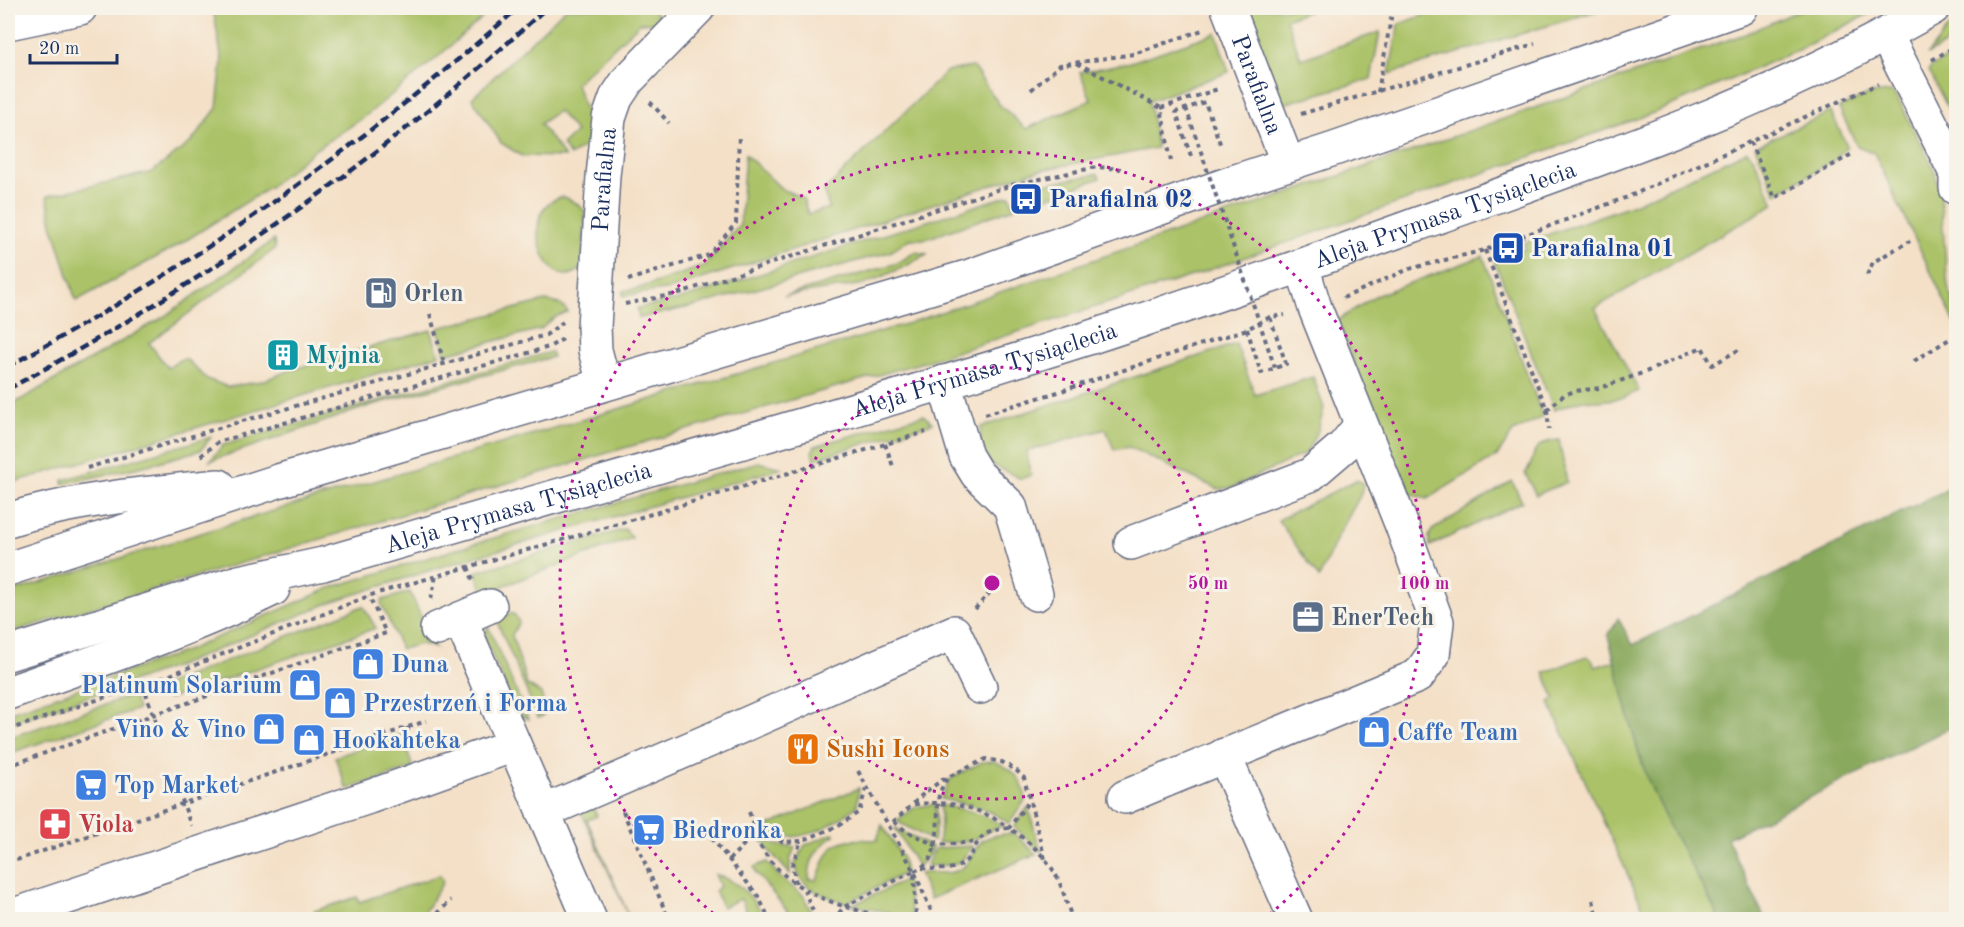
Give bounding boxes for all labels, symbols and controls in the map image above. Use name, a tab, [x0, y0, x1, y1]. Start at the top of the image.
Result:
scale bar	[30, 27, 117, 65]
street label: Parafialna	[1226, 32, 1286, 139]
text: 20 m	[39, 40, 79, 58]
street label: Parafialna	[590, 126, 622, 233]
street label: Aleja Prymasa Tysiąclecia	[1311, 159, 1580, 274]
bus stop icon: Parafialna 02	[1008, 181, 1044, 217]
place label: Parafialna 02	[1049, 189, 1193, 213]
bus stop icon: Parafialna 01	[1490, 230, 1526, 266]
place label: Parafialna 01	[1531, 238, 1675, 262]
fuel station icon: Orlen	[363, 275, 399, 311]
place label: Orlen	[404, 283, 464, 307]
street label: Aleja Prymasa Tysiąclecia	[849, 319, 1121, 423]
building icon: Myjnia	[265, 337, 301, 373]
place label: Myjnia	[306, 345, 380, 369]
street label: Aleja Prymasa Tysiąclecia	[382, 459, 655, 559]
centre of rings	[982, 573, 1002, 593]
text: 50 m	[1188, 575, 1228, 593]
text: 100 m	[1399, 575, 1449, 593]
office icon: EnerTech	[1290, 599, 1326, 635]
place label: EnerTech	[1331, 607, 1434, 631]
shop icon: Duna	[350, 646, 386, 682]
place label: Duna	[391, 654, 449, 678]
shop icon: Platinum Solarium	[287, 667, 323, 703]
place label: Platinum Solarium	[81, 675, 282, 699]
shop icon: Przestrzeń i Forma	[322, 685, 358, 721]
place label: Przestrzeń i Forma	[363, 693, 567, 717]
shop icon: Vino & Vino	[251, 711, 287, 747]
shop icon: Caffe Team	[1356, 714, 1392, 750]
place label: Vino & Vino	[115, 719, 246, 743]
shop icon: Hookahteka	[291, 722, 327, 758]
place label: Caffe Team	[1397, 722, 1518, 746]
place label: Hookahteka	[332, 730, 461, 754]
restaurant icon: Sushi Icons	[785, 731, 821, 767]
place label: Sushi Icons	[826, 739, 949, 763]
supermarket icon: Top Market	[73, 767, 109, 803]
place label: Top Market	[114, 775, 239, 799]
pharmacy icon: Viola	[37, 806, 73, 842]
supermarket icon: Biedronka	[631, 812, 667, 848]
place label: Viola	[78, 814, 134, 838]
place label: Biedronka	[672, 820, 782, 844]

